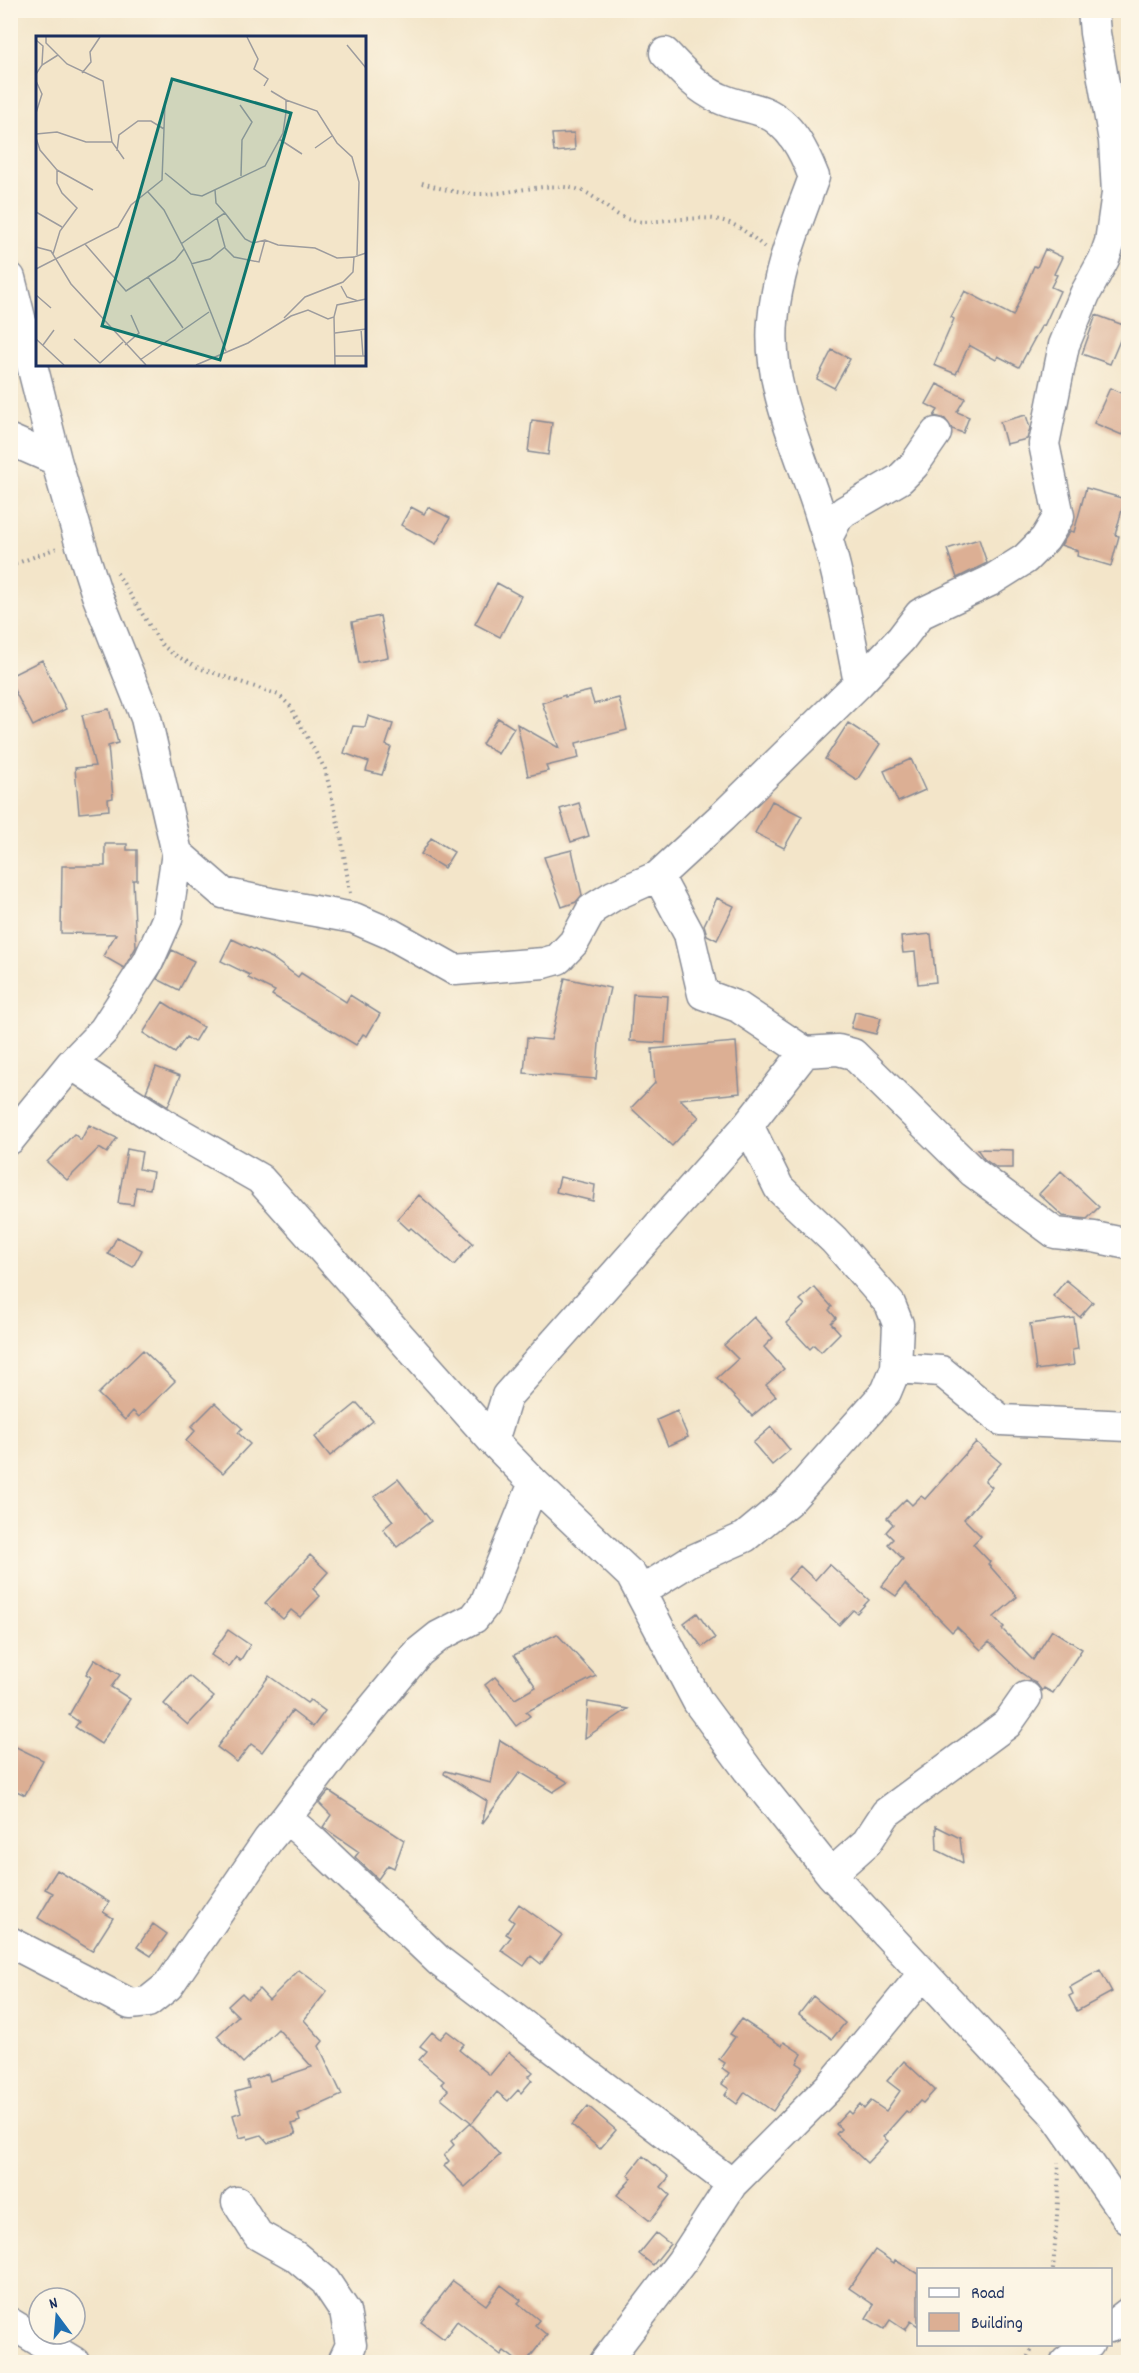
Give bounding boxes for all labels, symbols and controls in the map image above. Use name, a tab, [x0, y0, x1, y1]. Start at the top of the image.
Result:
inset map	[36, 36, 366, 366]
legend	[917, 2268, 1112, 2346]
text: Road	[971, 2282, 1005, 2307]
north arrow	[27, 2286, 87, 2346]
text: N	[47, 2292, 61, 2316]
text: Building	[971, 2312, 1023, 2337]

